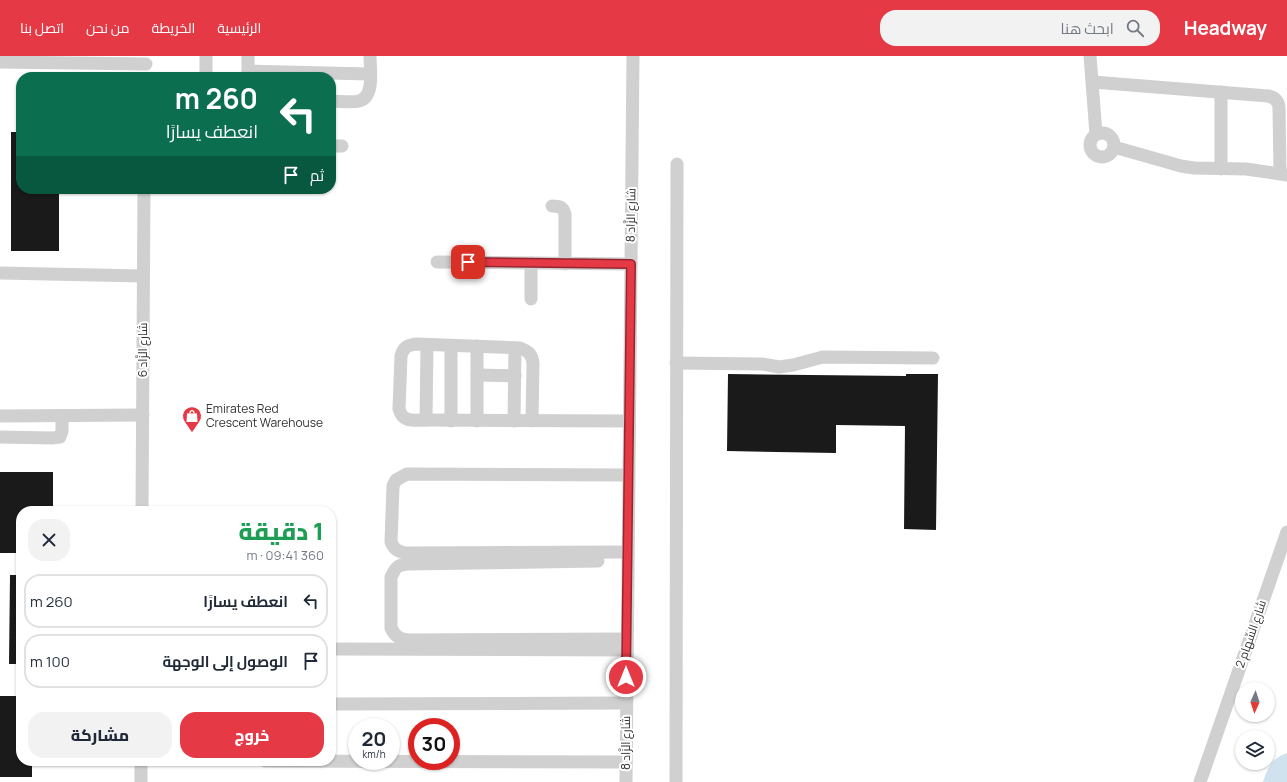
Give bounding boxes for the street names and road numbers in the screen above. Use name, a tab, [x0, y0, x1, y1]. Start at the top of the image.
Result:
street label: شارع الزَّاد 8	[622, 188, 639, 242]
street label: شارع الزَّاد 6	[134, 323, 151, 377]
street label: شارع السِّهام 2	[1231, 598, 1270, 670]
street label: شارع الزَّاد 8	[617, 716, 634, 770]

